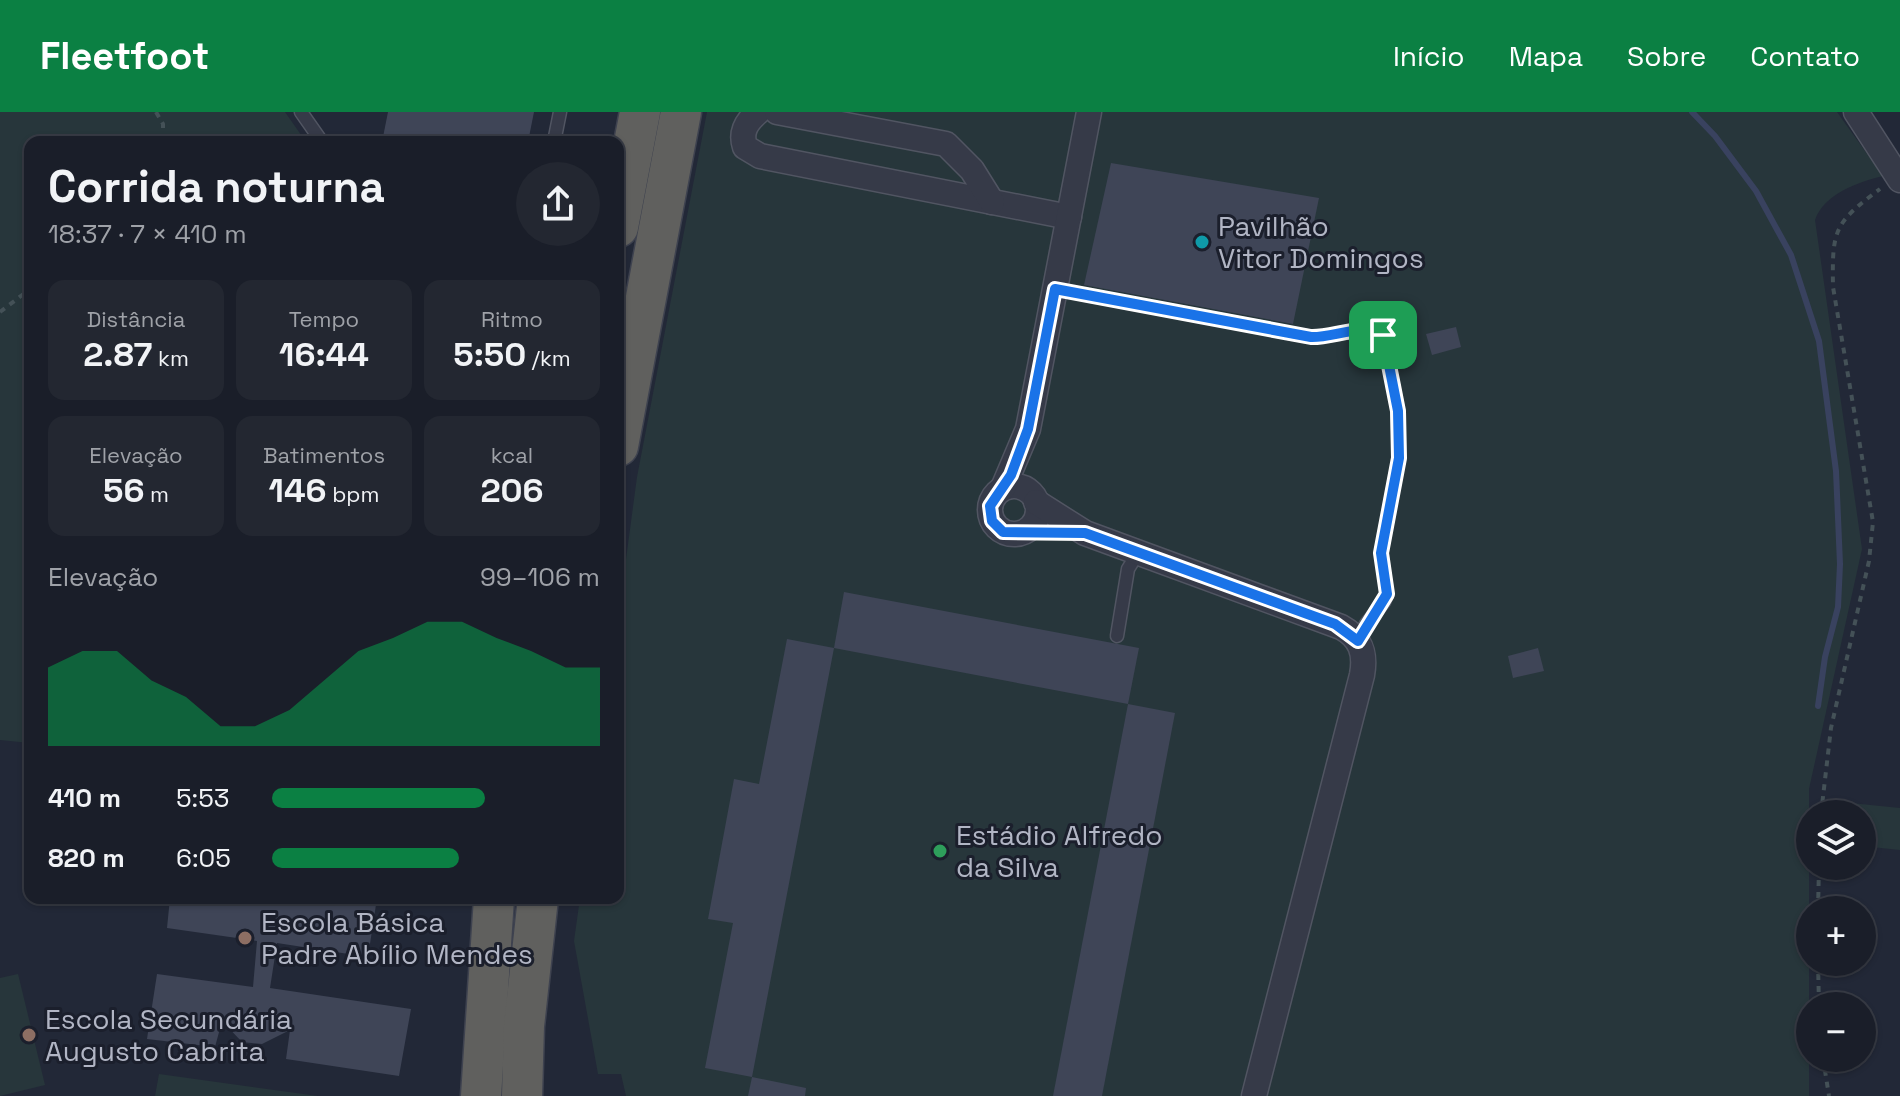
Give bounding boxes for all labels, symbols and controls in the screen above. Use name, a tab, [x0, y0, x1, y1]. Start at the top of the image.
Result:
text: Fleetfoot	[40, 32, 209, 80]
text: Início	[1393, 38, 1465, 74]
text: Mapa	[1509, 38, 1583, 74]
text: Sobre	[1627, 38, 1706, 74]
text: Contato	[1750, 38, 1860, 74]
text: Corrida noturna	[48, 159, 385, 215]
button: share	[516, 162, 600, 246]
place label: Pavilhão Vitor Domingos	[1218, 208, 1424, 276]
text: 18:37 · 7 × 410 m	[48, 217, 247, 251]
marker: Pavilhão Vitor Domingos	[1193, 233, 1211, 251]
pin	[1349, 301, 1417, 369]
text: Distância	[87, 305, 185, 333]
text: Tempo	[289, 305, 359, 333]
text: Ritmo	[481, 305, 543, 333]
icon: arrive	[1361, 313, 1405, 357]
text: 2.87	[83, 333, 152, 376]
text: 16:44	[279, 333, 369, 376]
text: 5:50	[453, 333, 526, 376]
text: km	[152, 344, 189, 372]
text: /km	[526, 344, 571, 372]
text: Elevação	[89, 441, 183, 469]
text: Batimentos	[263, 441, 385, 469]
text: kcal	[491, 441, 533, 469]
text: 56	[103, 469, 144, 512]
text: 146	[269, 469, 327, 512]
text: 206	[480, 469, 544, 512]
text: m	[144, 480, 169, 508]
text: bpm	[327, 480, 379, 508]
text: Elevação	[48, 560, 158, 594]
text: 99–106 m	[480, 560, 600, 594]
text: 410 m	[48, 781, 121, 815]
text: 5:53	[176, 781, 229, 815]
map controls	[1796, 800, 1876, 1072]
button: layers	[1796, 800, 1876, 880]
place label: Estádio Alfredo da Silva	[956, 817, 1163, 885]
text: 820 m	[48, 841, 125, 875]
text: 6:05	[176, 841, 231, 875]
marker: Estádio Alfredo da Silva	[931, 842, 949, 860]
button: +	[1796, 896, 1876, 976]
place label: Escola Básica Padre Abílio Mendes	[261, 904, 533, 972]
marker: Escola Básica Padre Abílio Mendes	[236, 929, 254, 947]
button: −	[1796, 992, 1876, 1072]
place label: Escola Secundária Augusto Cabrita	[45, 1001, 292, 1069]
marker: Escola Secundária Augusto Cabrita	[20, 1026, 38, 1044]

